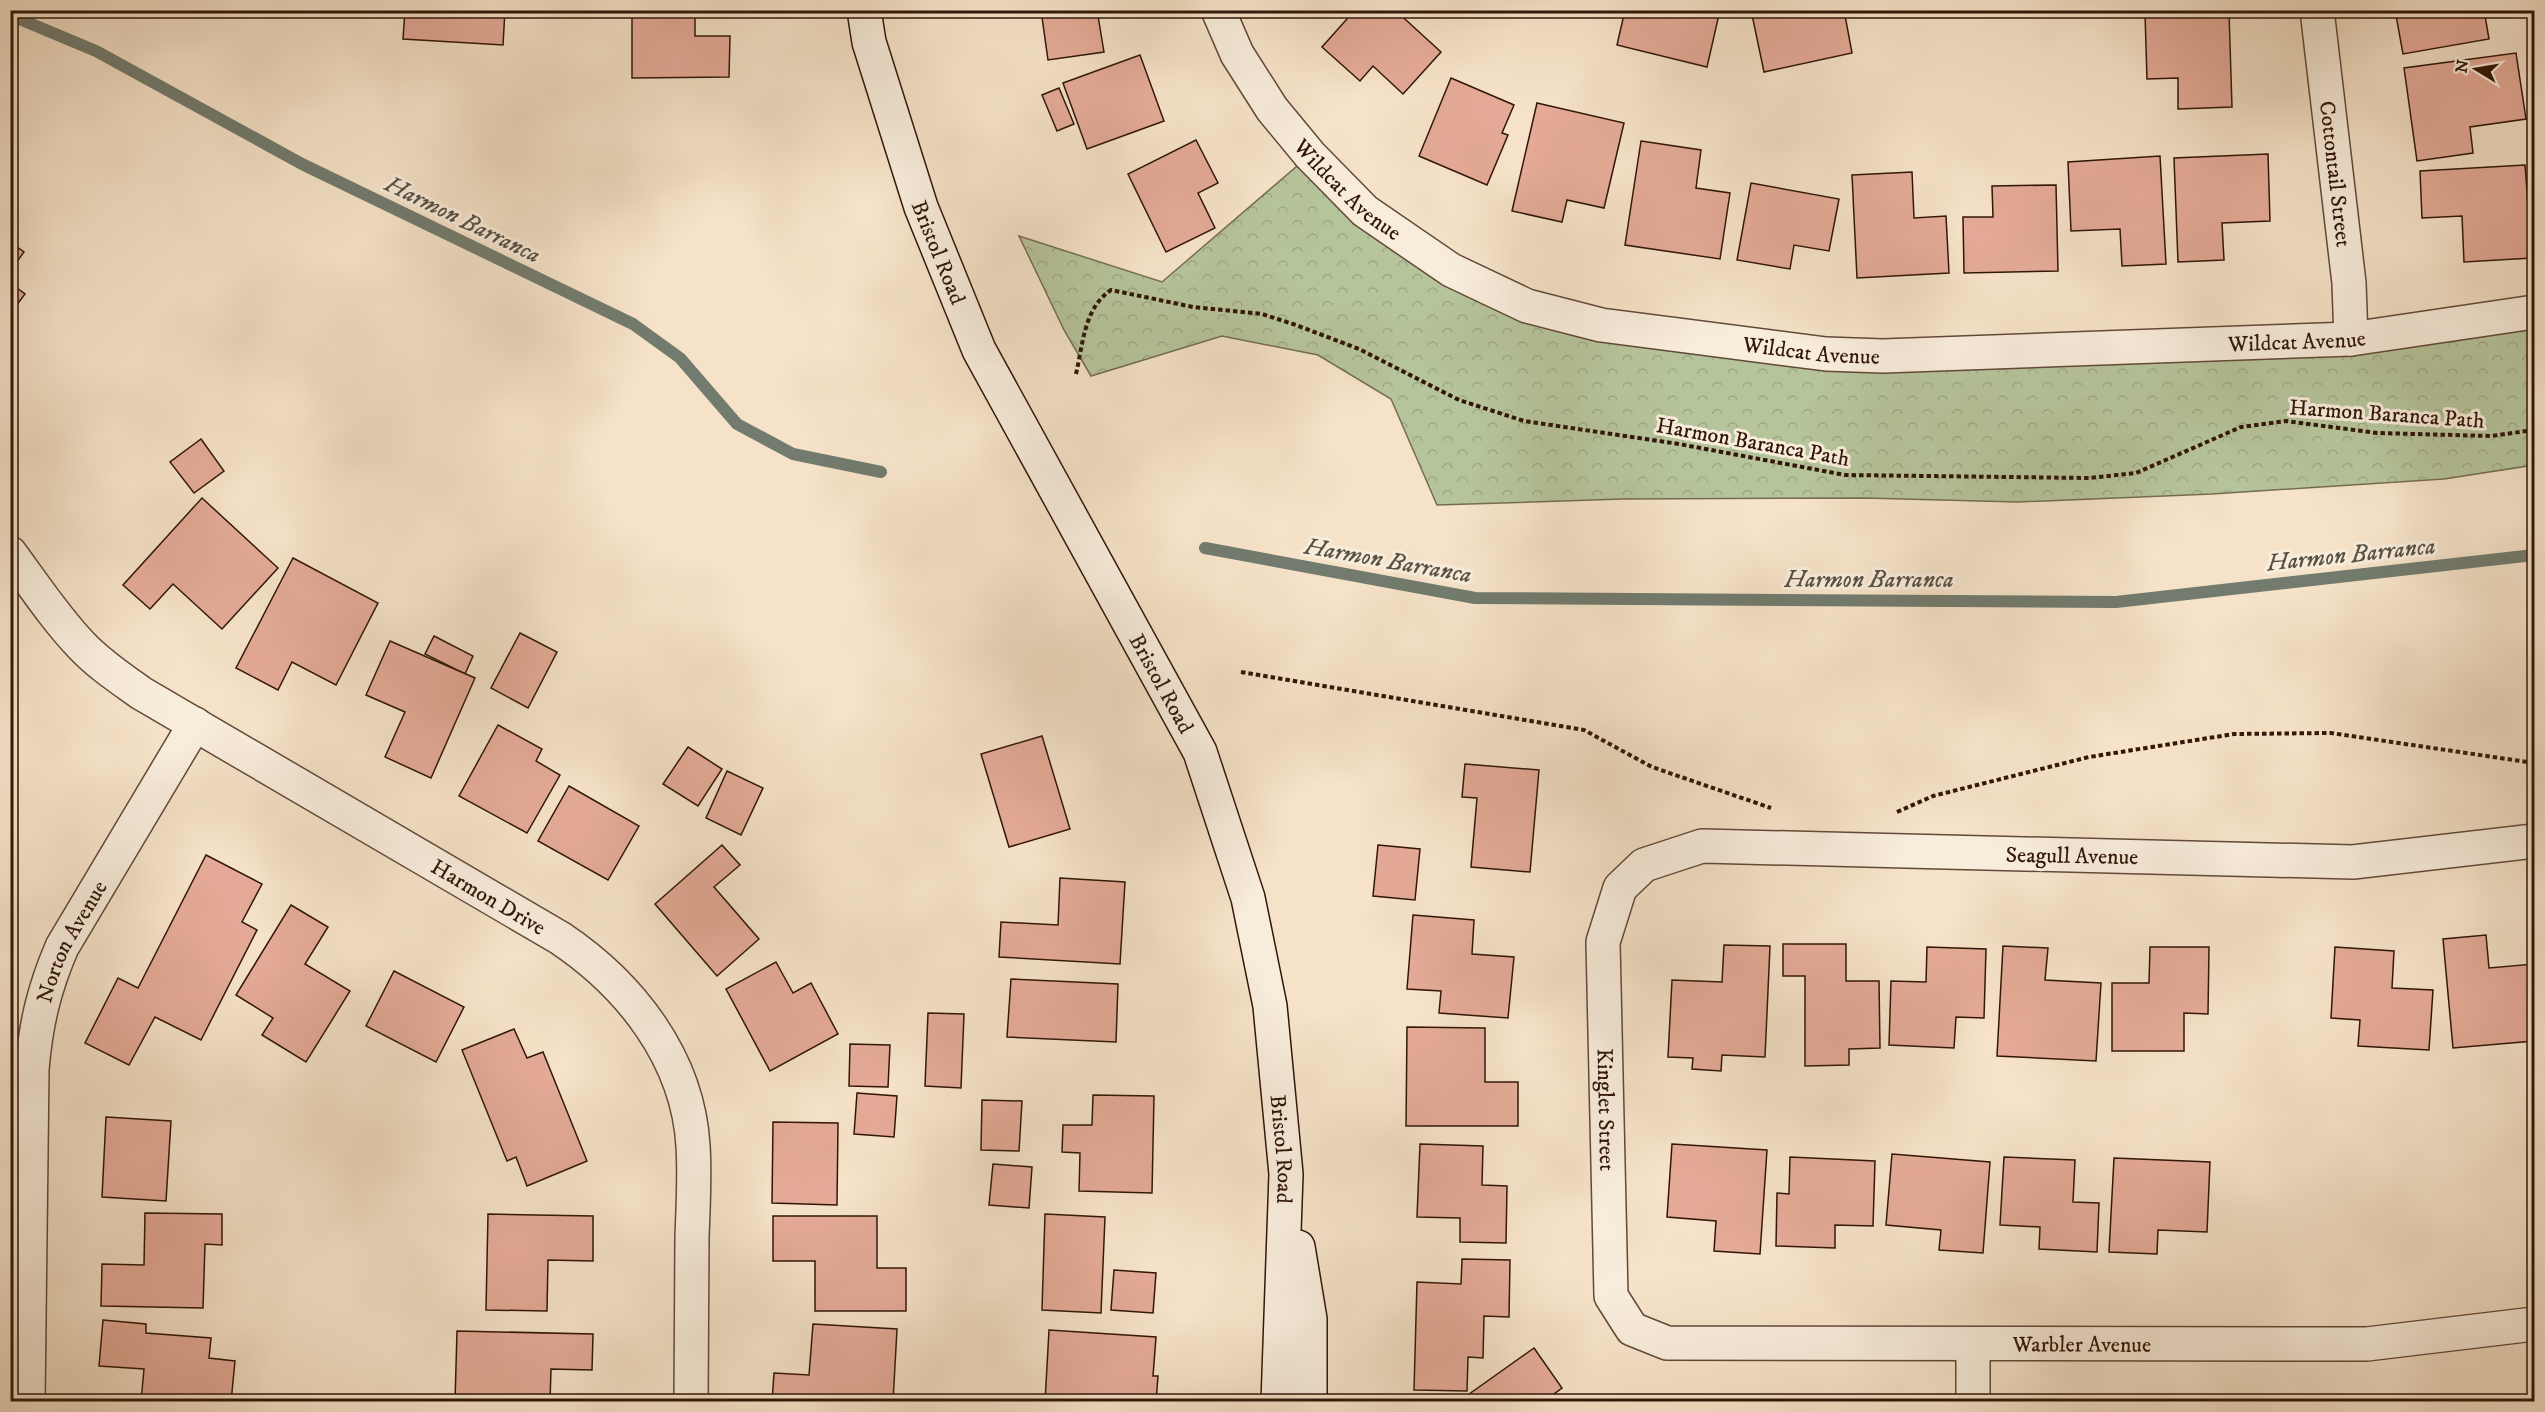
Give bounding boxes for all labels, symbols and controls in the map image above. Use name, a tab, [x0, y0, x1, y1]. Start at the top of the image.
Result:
north arrow	[2446, 39, 2506, 99]
text: N	[2451, 58, 2473, 75]
street label: Cottontail Street	[2313, 99, 2357, 249]
street label: Wildcat Avenue	[1287, 133, 1406, 247]
water label: Harmon Barranca	[379, 169, 545, 271]
street label: Bristol Road	[905, 197, 971, 309]
street label: Wildcat Avenue	[2227, 325, 2368, 358]
street label: Wildcat Avenue	[1740, 331, 1880, 371]
street label: Harmon Baranca Path	[2288, 394, 2486, 435]
street label: Harmon Baranca Path	[1654, 412, 1852, 473]
water label: Harmon Barranca	[1301, 531, 1474, 590]
water label: Harmon Barranca	[2264, 531, 2437, 579]
water label: Harmon Barranca	[1783, 565, 1954, 595]
street label: Bristol Road	[1123, 629, 1199, 739]
street label: Seagull Avenue	[2005, 842, 2139, 871]
street label: Harmon Drive	[426, 854, 550, 942]
street label: Norton Avenue	[31, 876, 114, 1006]
street label: Kinglet Street	[1590, 1048, 1620, 1171]
street label: Bristol Road	[1263, 1093, 1298, 1204]
street label: Warbler Avenue	[2011, 1331, 2151, 1359]

